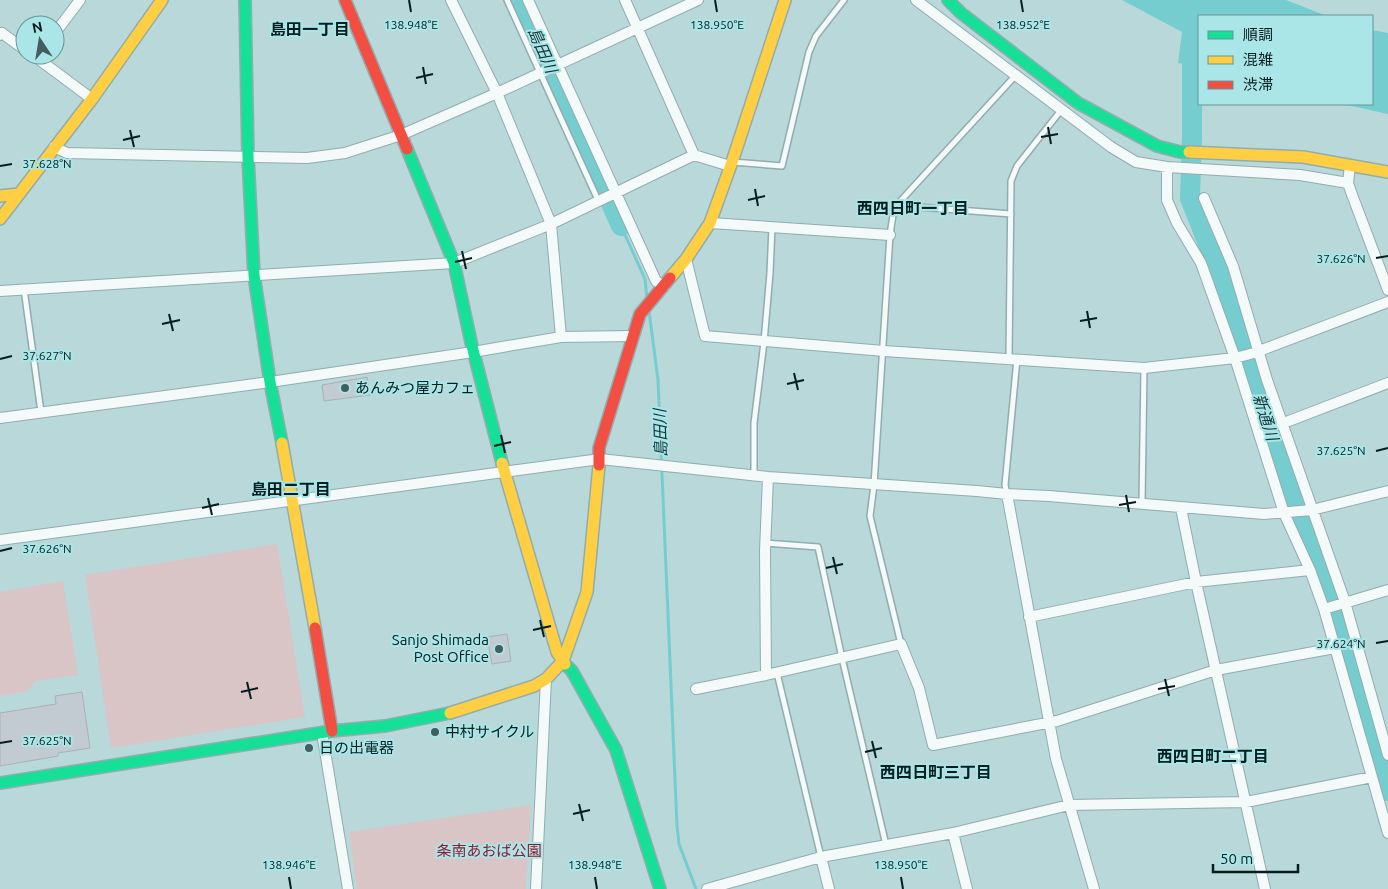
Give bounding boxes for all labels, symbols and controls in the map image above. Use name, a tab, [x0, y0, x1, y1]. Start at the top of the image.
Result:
north arrow	[15, 15, 65, 65]
legend	[1198, 15, 1373, 105]
text: N	[31, 18, 44, 36]
text: 138.948°E	[384, 18, 438, 31]
text: 138.950°E	[690, 18, 744, 31]
text: 138.952°E	[996, 18, 1050, 31]
district label: 島田一丁目	[270, 20, 350, 38]
water label: 島田川	[525, 24, 562, 77]
text: 順調	[1243, 26, 1273, 43]
text: 混雑	[1243, 51, 1273, 68]
text: 渋滞	[1243, 76, 1273, 93]
text: 37.628°N	[22, 157, 72, 170]
district label: 西四日町一丁目	[857, 199, 969, 217]
text: 37.626°N	[1316, 252, 1366, 265]
text: 37.627°N	[22, 349, 72, 362]
place label: あんみつ屋カフェ	[355, 379, 475, 396]
marker: あんみつ屋カフェ	[339, 382, 351, 394]
water label: 新通川	[1250, 391, 1283, 445]
water label: 島田川	[650, 407, 670, 457]
text: 37.625°N	[1316, 444, 1366, 457]
district label: 島田二丁目	[251, 480, 331, 498]
text: 37.626°N	[22, 542, 72, 555]
place label: Sanjo Shimada Post Office	[392, 631, 489, 665]
text: 37.624°N	[1316, 637, 1366, 650]
marker: Sanjo Shimada Post Office	[493, 643, 505, 655]
place label: 中村サイクル	[445, 723, 534, 740]
marker: 中村サイクル	[429, 726, 441, 738]
text: 37.625°N	[22, 734, 72, 747]
place label: 日の出電器	[319, 739, 394, 756]
marker: 日の出電器	[303, 742, 315, 754]
district label: 西四日町二丁目	[1157, 747, 1269, 765]
district label: 西四日町三丁目	[880, 763, 992, 781]
park label: 条南あおば公園	[436, 842, 542, 859]
scale bar	[1213, 842, 1298, 874]
text: 50 m	[1220, 850, 1253, 867]
text: 138.946°E	[262, 858, 316, 871]
text: 138.948°E	[568, 858, 622, 871]
text: 138.950°E	[874, 858, 928, 871]

